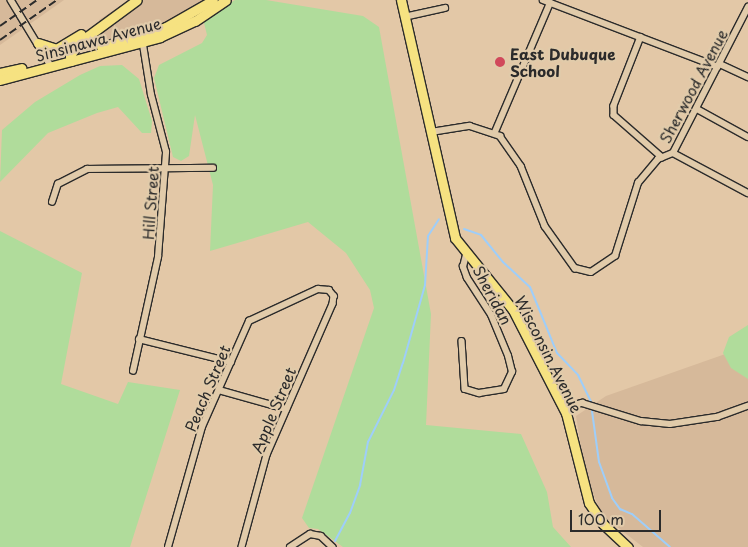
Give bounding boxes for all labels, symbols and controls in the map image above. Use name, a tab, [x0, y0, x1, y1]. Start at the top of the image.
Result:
street label: Sinsinawa Avenue	[33, 14, 163, 64]
street label: Sherwood Avenue	[655, 26, 731, 146]
place label: East Dubuque School	[510, 44, 616, 79]
marker: East Dubuque School	[494, 56, 506, 68]
street label: Hill Street	[138, 166, 162, 240]
street label: Sheridan	[470, 262, 516, 328]
street label: Wisconsin Avenue	[512, 292, 586, 416]
street label: Peach Street	[181, 342, 233, 434]
street label: Apple Street	[247, 364, 299, 456]
scale bar	[573, 500, 664, 532]
text: 100 m	[578, 507, 624, 530]

